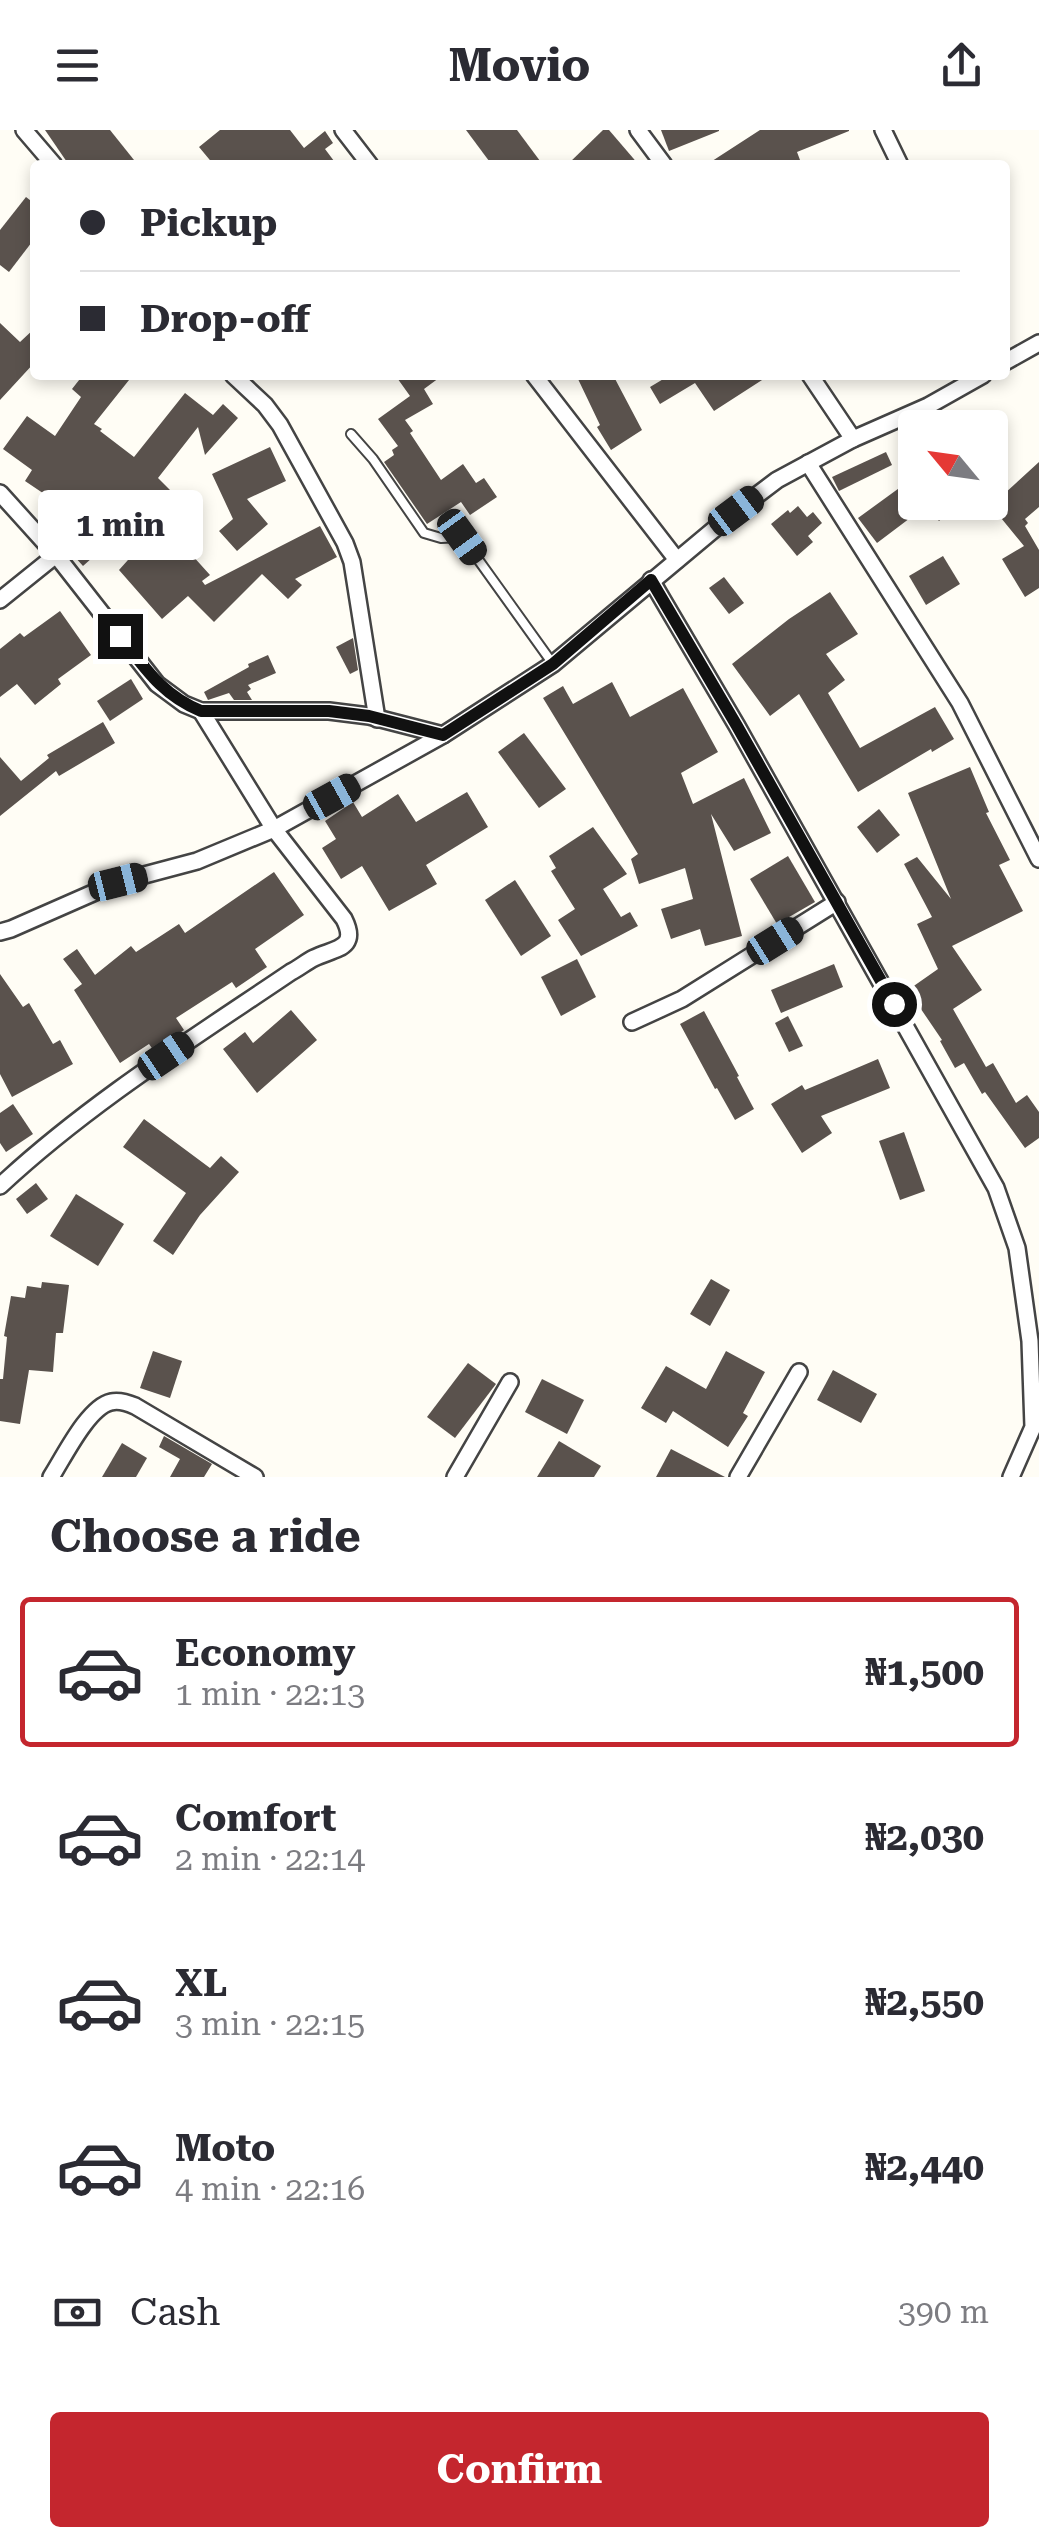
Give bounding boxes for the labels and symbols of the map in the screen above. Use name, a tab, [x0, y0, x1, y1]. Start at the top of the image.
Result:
north arrow	[898, 410, 1008, 520]
car	[703, 481, 769, 541]
callout: 1 min	[38, 491, 202, 561]
car	[432, 504, 492, 570]
route end	[98, 614, 143, 659]
car	[298, 769, 366, 825]
car	[85, 860, 151, 904]
car	[742, 912, 808, 970]
route start	[872, 982, 917, 1027]
car	[133, 1027, 199, 1085]

